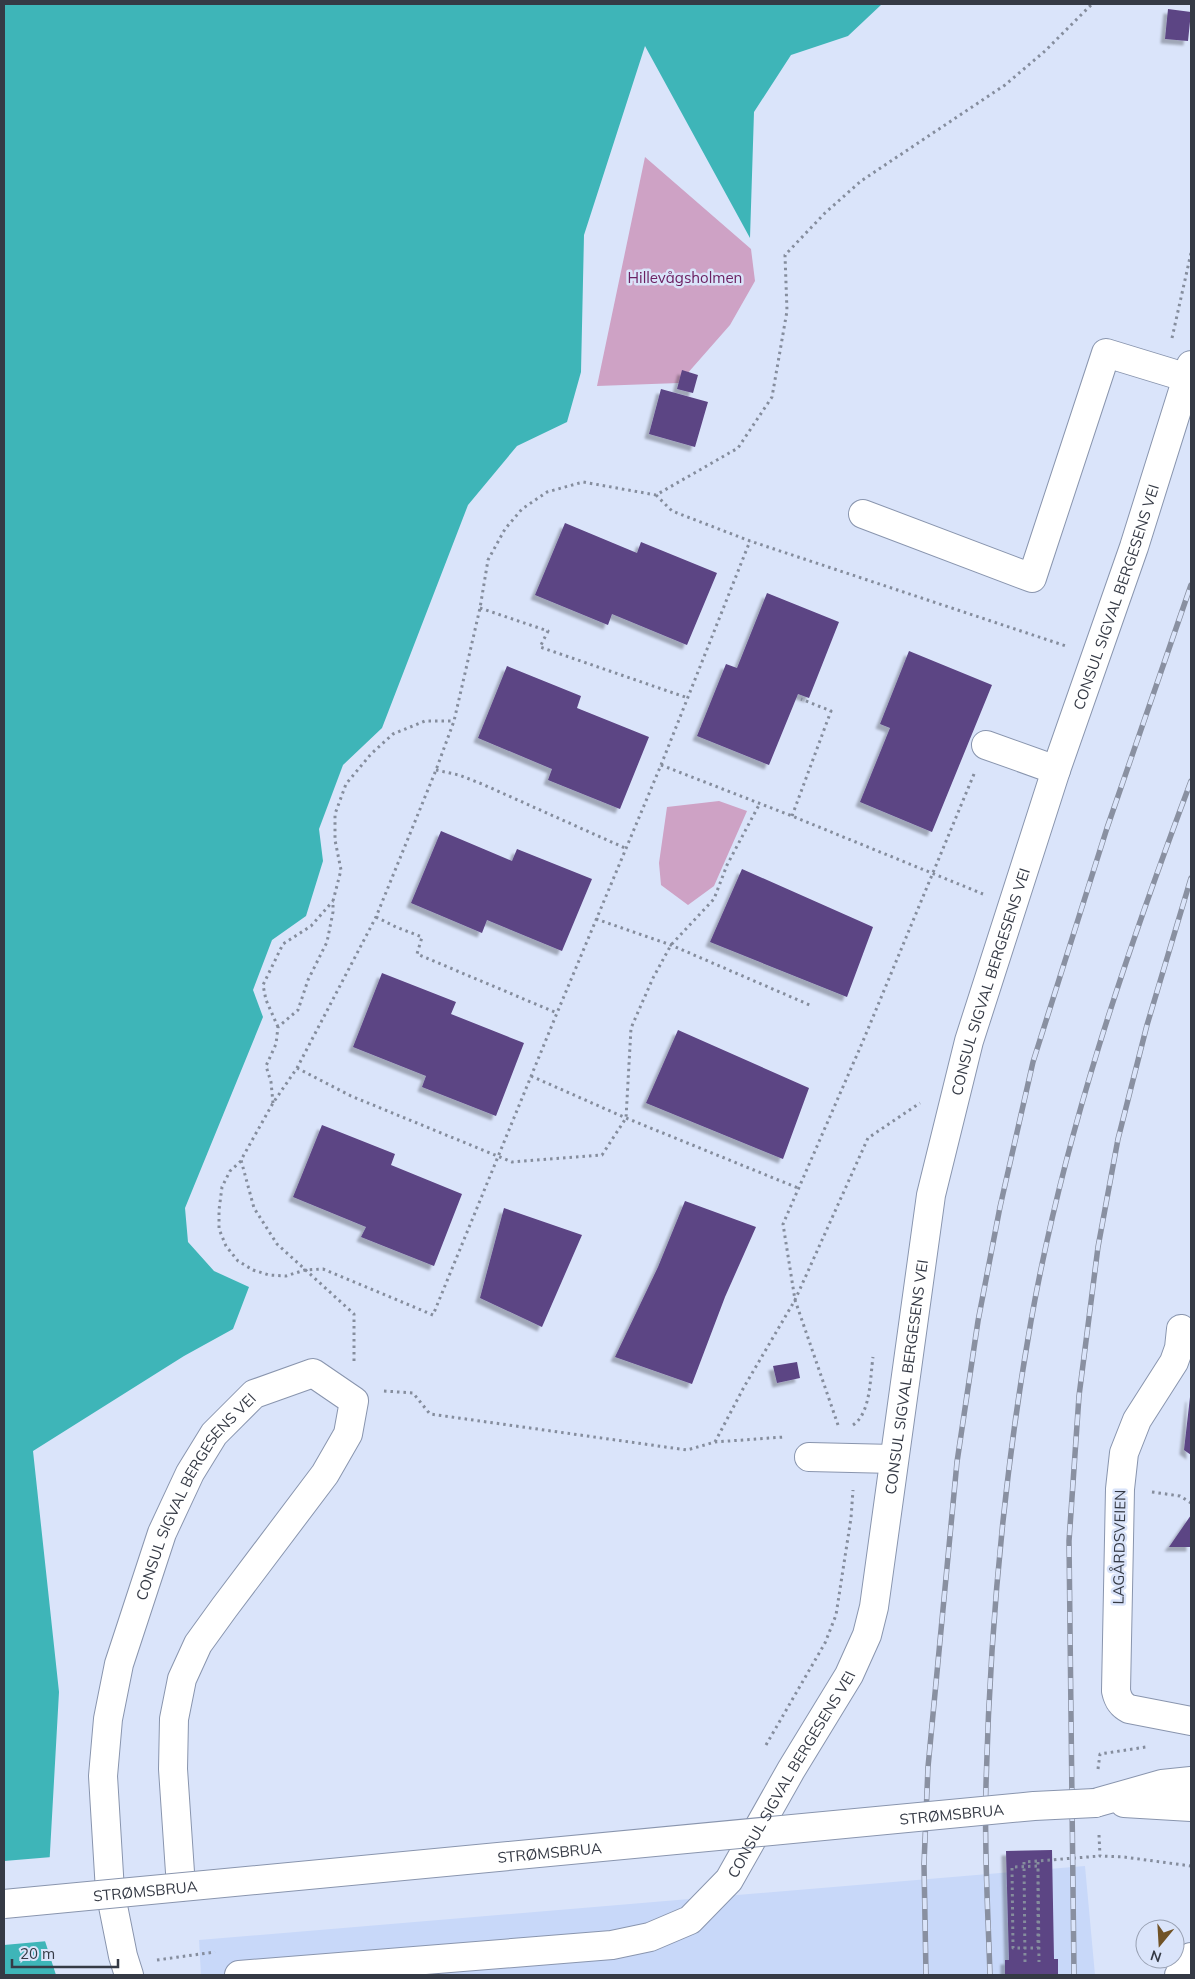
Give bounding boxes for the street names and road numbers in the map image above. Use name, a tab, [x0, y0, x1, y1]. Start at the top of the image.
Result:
street label: CONSUL SIGVAL BERGESENS VEI	[1068, 482, 1163, 712]
street label: CONSUL SIGVAL BERGESENS VEI	[946, 866, 1033, 1097]
street label: CONSUL SIGVAL BERGESENS VEI	[880, 1258, 931, 1496]
street label: CONSUL SIGVAL BERGESENS VEI	[131, 1388, 260, 1603]
street label: LAGÅRDSVEIEN	[1108, 1489, 1129, 1604]
street label: CONSUL SIGVAL BERGESENS VEI	[723, 1668, 859, 1881]
street label: STRØMSBRUA	[899, 1799, 1005, 1828]
street label: STRØMSBRUA	[496, 1838, 603, 1867]
street label: STRØMSBRUA	[92, 1876, 198, 1905]

